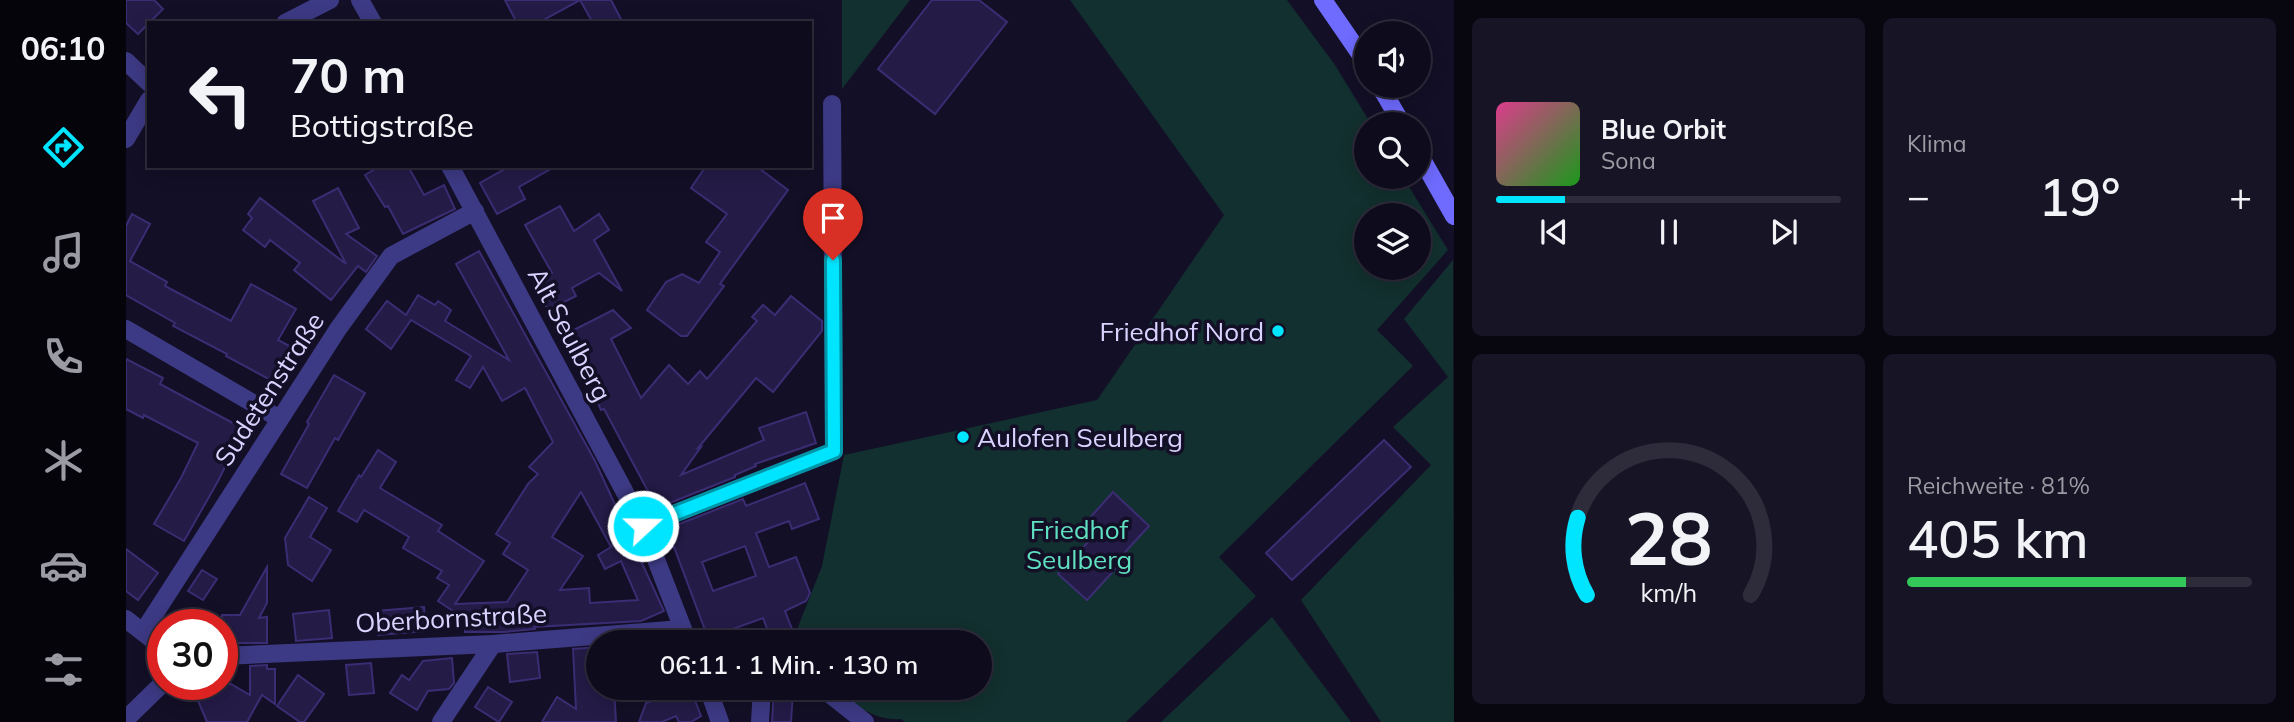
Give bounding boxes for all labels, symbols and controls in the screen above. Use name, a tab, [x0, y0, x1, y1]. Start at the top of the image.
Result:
map controls	[1354, 21, 1431, 280]
button: sound	[1354, 21, 1431, 98]
text: 06:10	[21, 28, 105, 68]
text: 70 m	[290, 44, 406, 105]
icon: left	[175, 49, 266, 140]
text: Bottigstraße	[290, 105, 474, 145]
button: search	[1354, 112, 1431, 189]
text: Blue Orbit	[1601, 113, 1726, 146]
icon: directions	[39, 123, 88, 172]
text: Klima	[1907, 129, 1967, 158]
text: Sona	[1601, 146, 1656, 175]
text: 19°	[2039, 164, 2120, 229]
text: −	[1907, 172, 1930, 220]
text: +	[2229, 172, 2252, 220]
pin	[803, 188, 863, 260]
icon: arrive	[814, 199, 852, 237]
button: layers	[1354, 203, 1431, 280]
icon: previous	[1535, 213, 1573, 251]
icon: pause	[1650, 213, 1688, 251]
icon: next	[1765, 213, 1803, 251]
icon: music	[39, 228, 88, 277]
street label: Alt Seulberg	[521, 261, 619, 407]
street label: Sudetenstraße	[207, 306, 331, 472]
place label: Friedhof Nord	[1100, 315, 1264, 348]
marker: Friedhof Nord	[1270, 323, 1286, 339]
icon: phone	[39, 332, 88, 381]
place label: Aulofen Seulberg	[977, 421, 1183, 454]
marker: Aulofen Seulberg	[955, 429, 971, 445]
icon: climate	[39, 436, 88, 485]
text: Reichweite · 81%	[1907, 471, 2090, 500]
position arrow	[606, 489, 680, 563]
text: 28	[1625, 492, 1712, 583]
text: 405 km	[1907, 506, 2088, 571]
park label: Friedhof Seulberg	[1026, 513, 1132, 576]
icon: car	[39, 541, 88, 590]
text: km/h	[1640, 577, 1697, 608]
street label: Oberbornstraße	[354, 597, 548, 639]
speed limit sign: 30	[147, 609, 238, 700]
icon: filters	[39, 645, 88, 694]
text: 06:11 · 1 Min. · 130 m	[660, 648, 918, 681]

